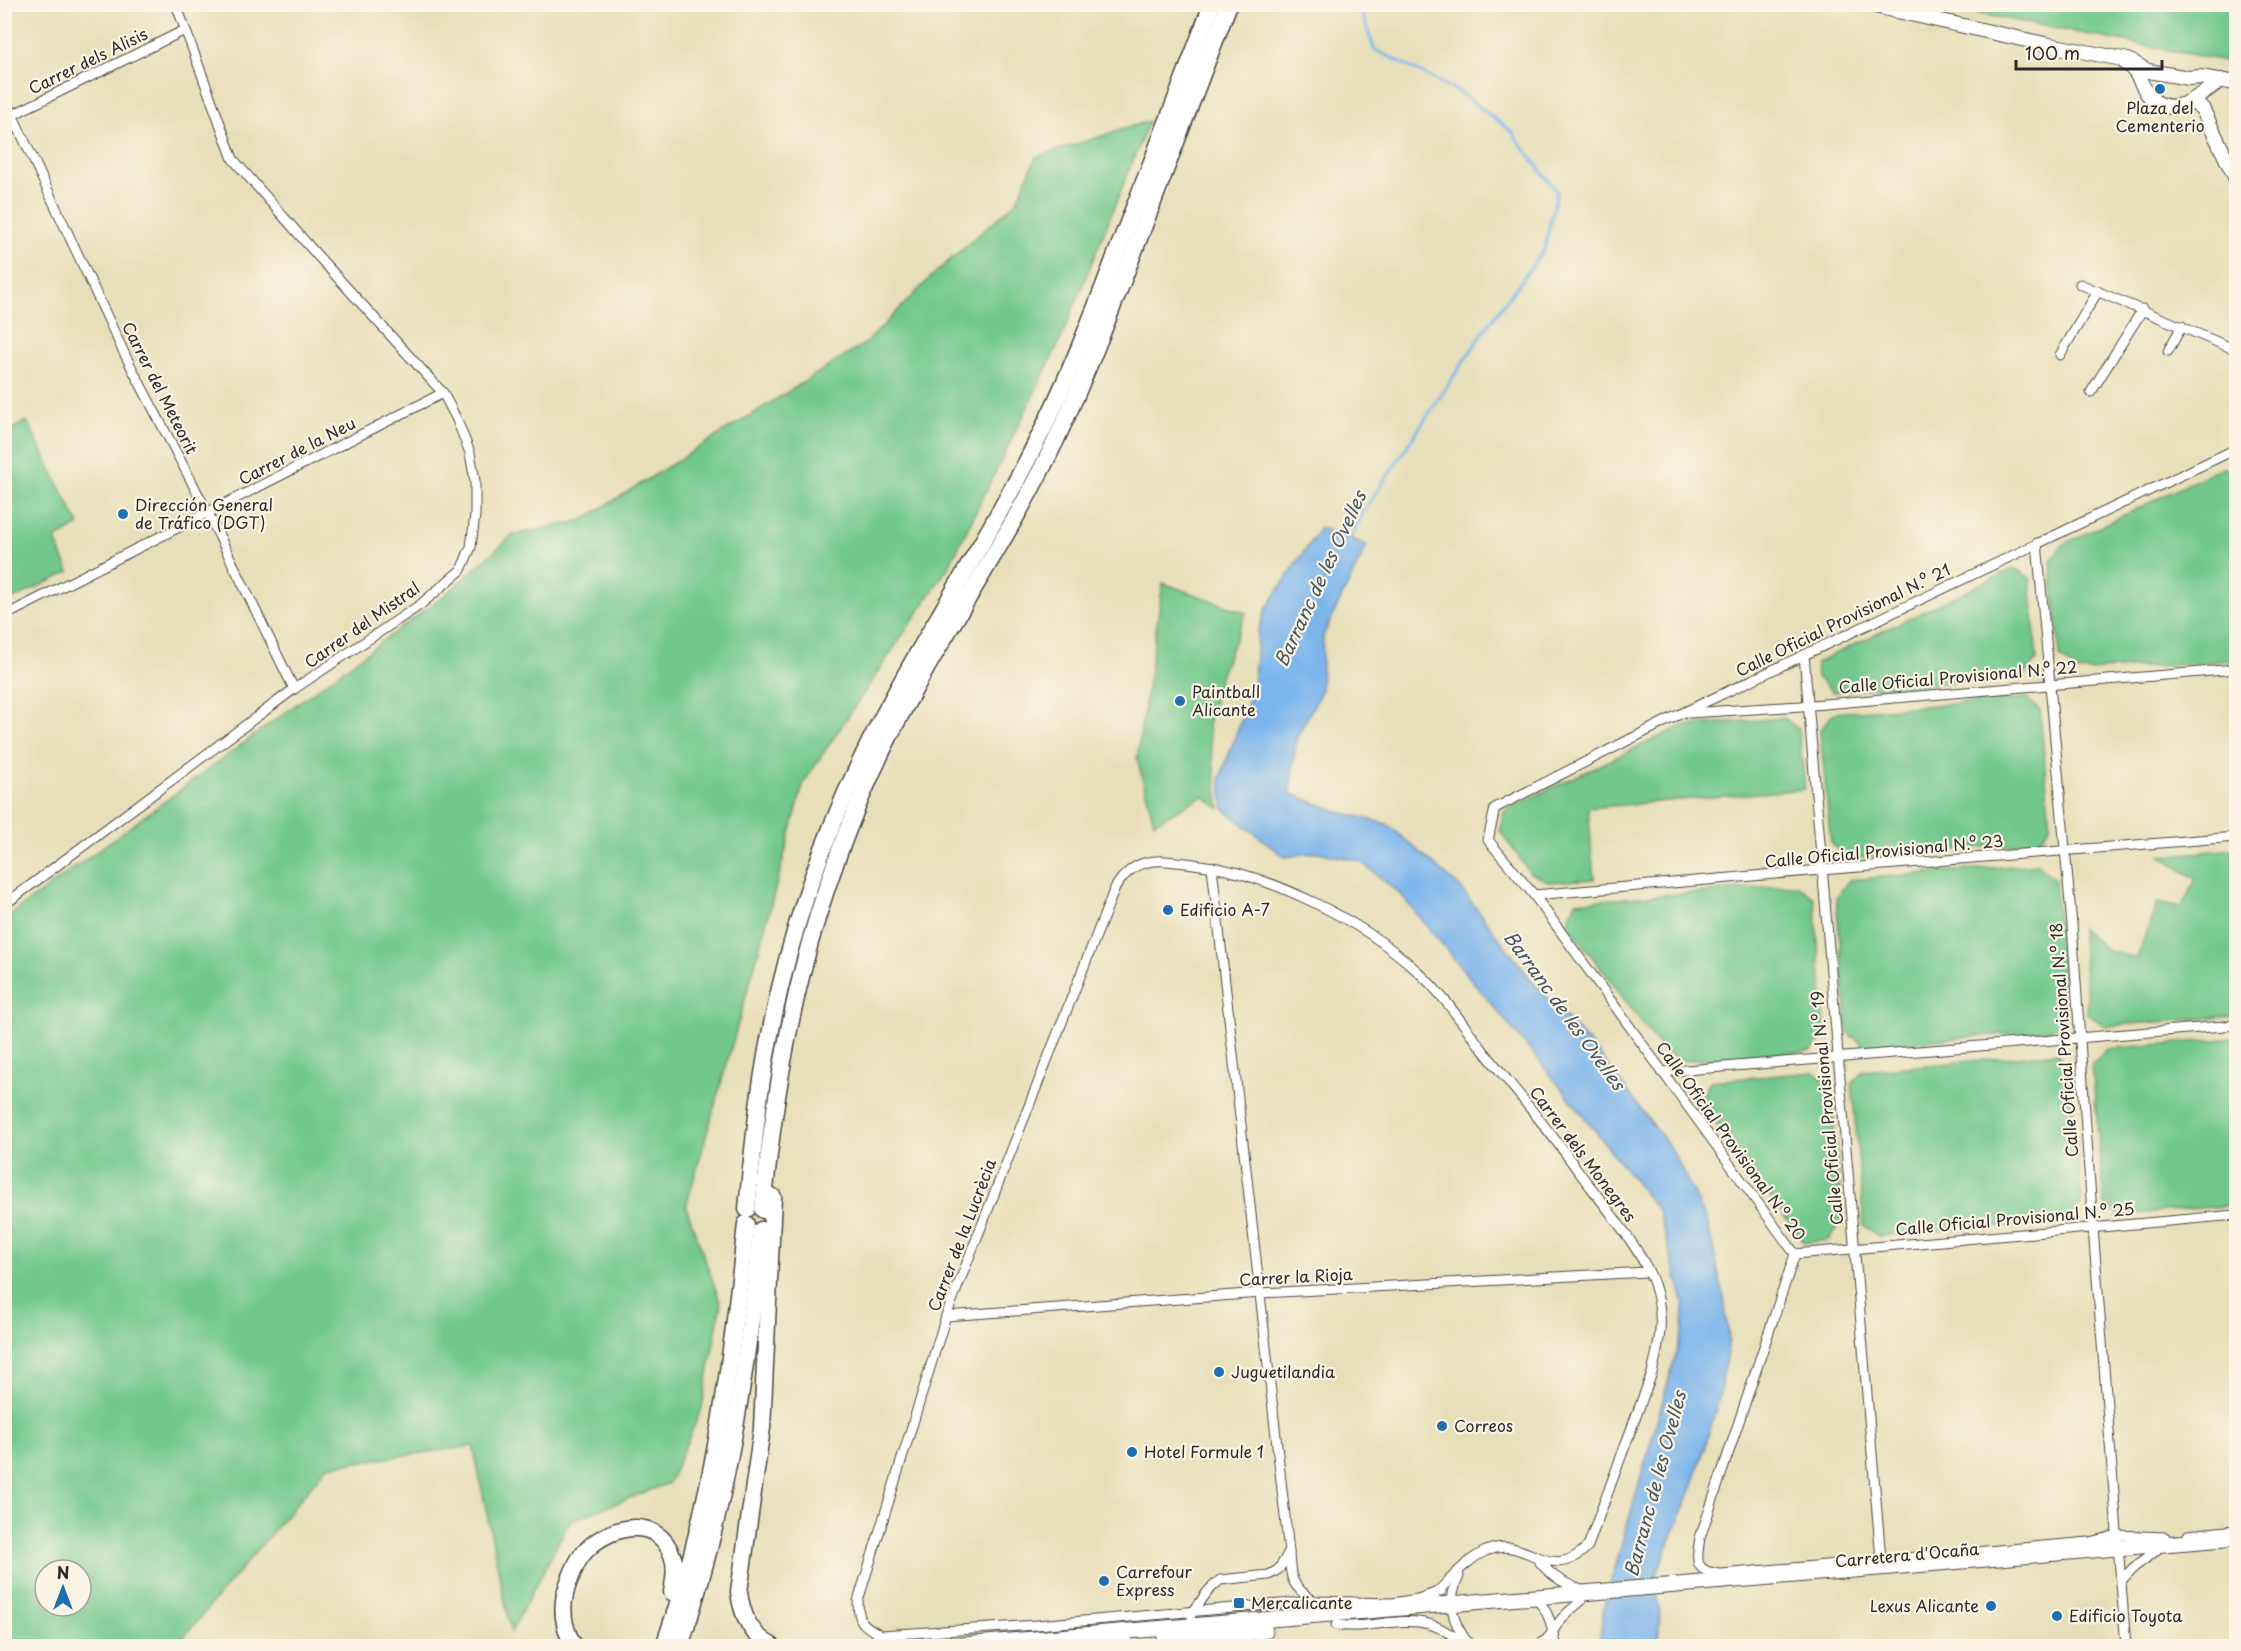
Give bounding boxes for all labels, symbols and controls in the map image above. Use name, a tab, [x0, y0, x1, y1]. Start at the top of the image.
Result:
street label: Carrer dels Alisis	[24, 21, 151, 99]
scale bar	[2016, 33, 2162, 71]
text: 100 m	[2025, 39, 2080, 66]
marker: Plaza del Cementerio	[2153, 82, 2167, 96]
place label: Plaza del Cementerio	[2115, 95, 2205, 137]
street label: Carrer del Meteorit	[117, 317, 205, 458]
street label: Carrer de la Neu	[234, 410, 359, 490]
water label: Barranc de les Ovelles	[1267, 485, 1373, 671]
place label: Dirección General de Tráfico (DGT)	[135, 492, 273, 534]
marker: Dirección General de Tráfico (DGT)	[116, 507, 130, 521]
street label: Calle Oficial Provisional N.º 21	[1731, 556, 1954, 682]
street label: Carrer del Mistral	[299, 575, 424, 673]
street label: Calle Oficial Provisional N.º 22	[1838, 654, 2078, 698]
place label: Paintball Alicante	[1192, 679, 1260, 721]
marker: Paintball Alicante	[1173, 694, 1187, 708]
street label: Calle Oficial Provisional N.º 23	[1764, 828, 2004, 872]
place label: Edificio A-7	[1180, 897, 1270, 921]
marker: Edificio A-7	[1161, 903, 1175, 917]
street label: Calle Oficial Provisional N.º 18	[2043, 922, 2083, 1158]
water label: Barranc de les Ovelles	[1498, 925, 1633, 1097]
street label: Calle Oficial Provisional N.º 19	[1804, 990, 1848, 1226]
street label: Calle Oficial Provisional N.º 20	[1651, 1036, 1812, 1245]
street label: Carrer dels Monegres	[1525, 1081, 1643, 1226]
street label: Carrer de la Lucrècia	[921, 1155, 1001, 1314]
street label: Calle Oficial Provisional N.º 25	[1894, 1196, 2135, 1240]
street label: Carrer la Rioja	[1239, 1261, 1353, 1291]
place label: Juguetilandia	[1231, 1359, 1335, 1383]
marker: Juguetilandia	[1212, 1365, 1226, 1379]
water label: Barranc de les Ovelles	[1617, 1386, 1693, 1579]
place label: Correos	[1454, 1413, 1513, 1437]
marker: Correos	[1435, 1419, 1449, 1433]
place label: Hotel Formule 1	[1144, 1439, 1264, 1463]
marker: Hotel Formule 1	[1125, 1445, 1139, 1459]
street label: Carretera d'Ocaña	[1834, 1536, 1980, 1572]
north arrow	[33, 1558, 93, 1618]
place label: Carrefour Express	[1116, 1559, 1193, 1601]
text: N	[57, 1560, 69, 1584]
marker: Carrefour Express	[1097, 1574, 1111, 1588]
place label: Mercalicante	[1251, 1590, 1353, 1614]
place label: Lexus Alicante	[1870, 1593, 1979, 1617]
marker: Mercalicante	[1232, 1596, 1246, 1610]
marker: Lexus Alicante	[1984, 1599, 1998, 1613]
place label: Edificio Toyota	[2069, 1603, 2183, 1627]
marker: Edificio Toyota	[2050, 1609, 2064, 1623]

